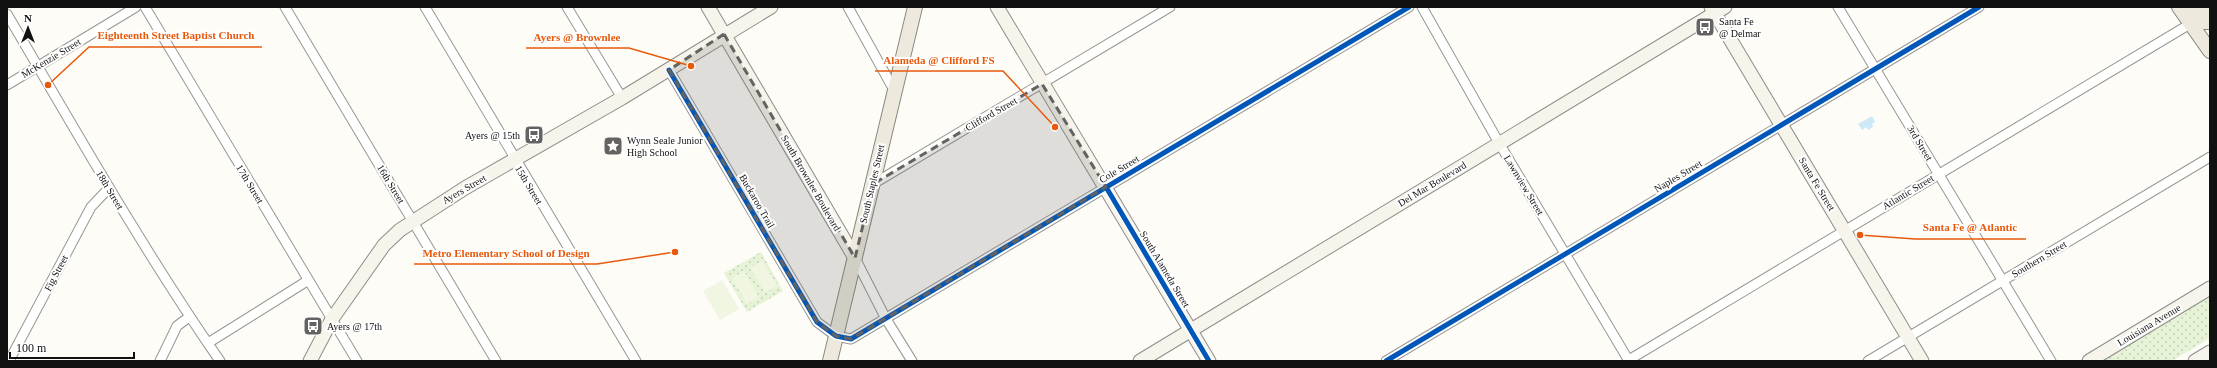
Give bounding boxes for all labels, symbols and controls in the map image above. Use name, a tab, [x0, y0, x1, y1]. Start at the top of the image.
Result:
north arrow	[8, 8, 48, 48]
text: N	[24, 12, 32, 24]
bus stop icon: Santa Fe @ Delmar	[1694, 16, 1716, 38]
place label: Santa Fe @ Delmar	[1719, 16, 1761, 39]
callout: Eighteenth Street Baptist Church	[89, 24, 262, 47]
callout: Ayers @ Brownlee	[526, 25, 629, 48]
text: Eighteenth Street Baptist Church	[98, 29, 254, 41]
text: Ayers @ Brownlee	[534, 31, 621, 43]
street label: McKenzie Street	[19, 36, 83, 80]
callout: Alameda @ Clifford FS	[875, 48, 1003, 71]
text: Alameda @ Clifford FS	[883, 54, 995, 66]
street label: Clifford Street	[963, 95, 1019, 133]
street label: 3rd Street	[1905, 123, 1935, 163]
bus stop icon: Ayers @ 15th	[523, 124, 545, 146]
place label: Ayers @ 15th	[465, 130, 520, 141]
street label: South Brownlee Boulevard	[779, 133, 843, 233]
place icon: Wynn Seale Junior High School	[602, 135, 624, 157]
place label: Wynn Seale Junior High School	[627, 135, 703, 158]
street label: South Staples Street	[858, 143, 886, 224]
street label: Cole Street	[1097, 153, 1141, 185]
street label: Lawnview Street	[1502, 153, 1546, 217]
street label: Santa Fe Street	[1797, 155, 1837, 213]
street label: Naples Street	[1652, 157, 1704, 195]
street label: Del Mar Boulevard	[1396, 159, 1468, 209]
street label: 17th Street	[234, 162, 266, 206]
street label: 16th Street	[375, 162, 407, 206]
street label: 15th Street	[513, 163, 545, 207]
street label: 18th Street	[94, 168, 126, 212]
street label: Ayers Street	[440, 172, 488, 206]
street label: Buckaroo Trail	[737, 172, 777, 230]
street label: Atlantic Street	[1880, 172, 1936, 212]
callout: Santa Fe @ Atlantic	[1915, 216, 2026, 239]
text: Santa Fe @ Atlantic	[1923, 221, 2017, 233]
street label: South Alameda Street	[1138, 229, 1192, 309]
street label: Southern Street	[2010, 238, 2069, 280]
callout: Metro Elementary School of Design	[414, 241, 597, 264]
text: Metro Elementary School of Design	[422, 247, 590, 259]
street label: Fig Street	[42, 253, 70, 293]
street label: Louisiana Avenue	[2115, 302, 2183, 348]
bus stop icon: Ayers @ 17th	[302, 315, 324, 337]
place label: Ayers @ 17th	[327, 321, 382, 332]
scale bar	[10, 334, 134, 360]
text: 100 m	[16, 341, 47, 355]

